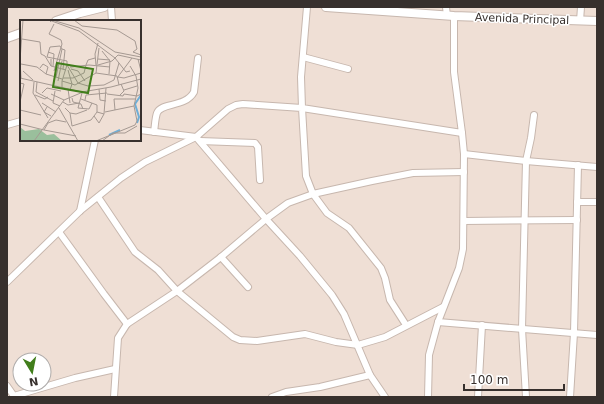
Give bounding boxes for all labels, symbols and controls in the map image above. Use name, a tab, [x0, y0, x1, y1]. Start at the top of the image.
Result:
street label: Avenida Principal	[475, 11, 569, 27]
inset map	[20, 20, 141, 141]
north arrow	[12, 352, 52, 392]
scale bar	[464, 366, 564, 392]
text: 100 m	[470, 373, 508, 387]
text: N	[28, 374, 39, 389]

